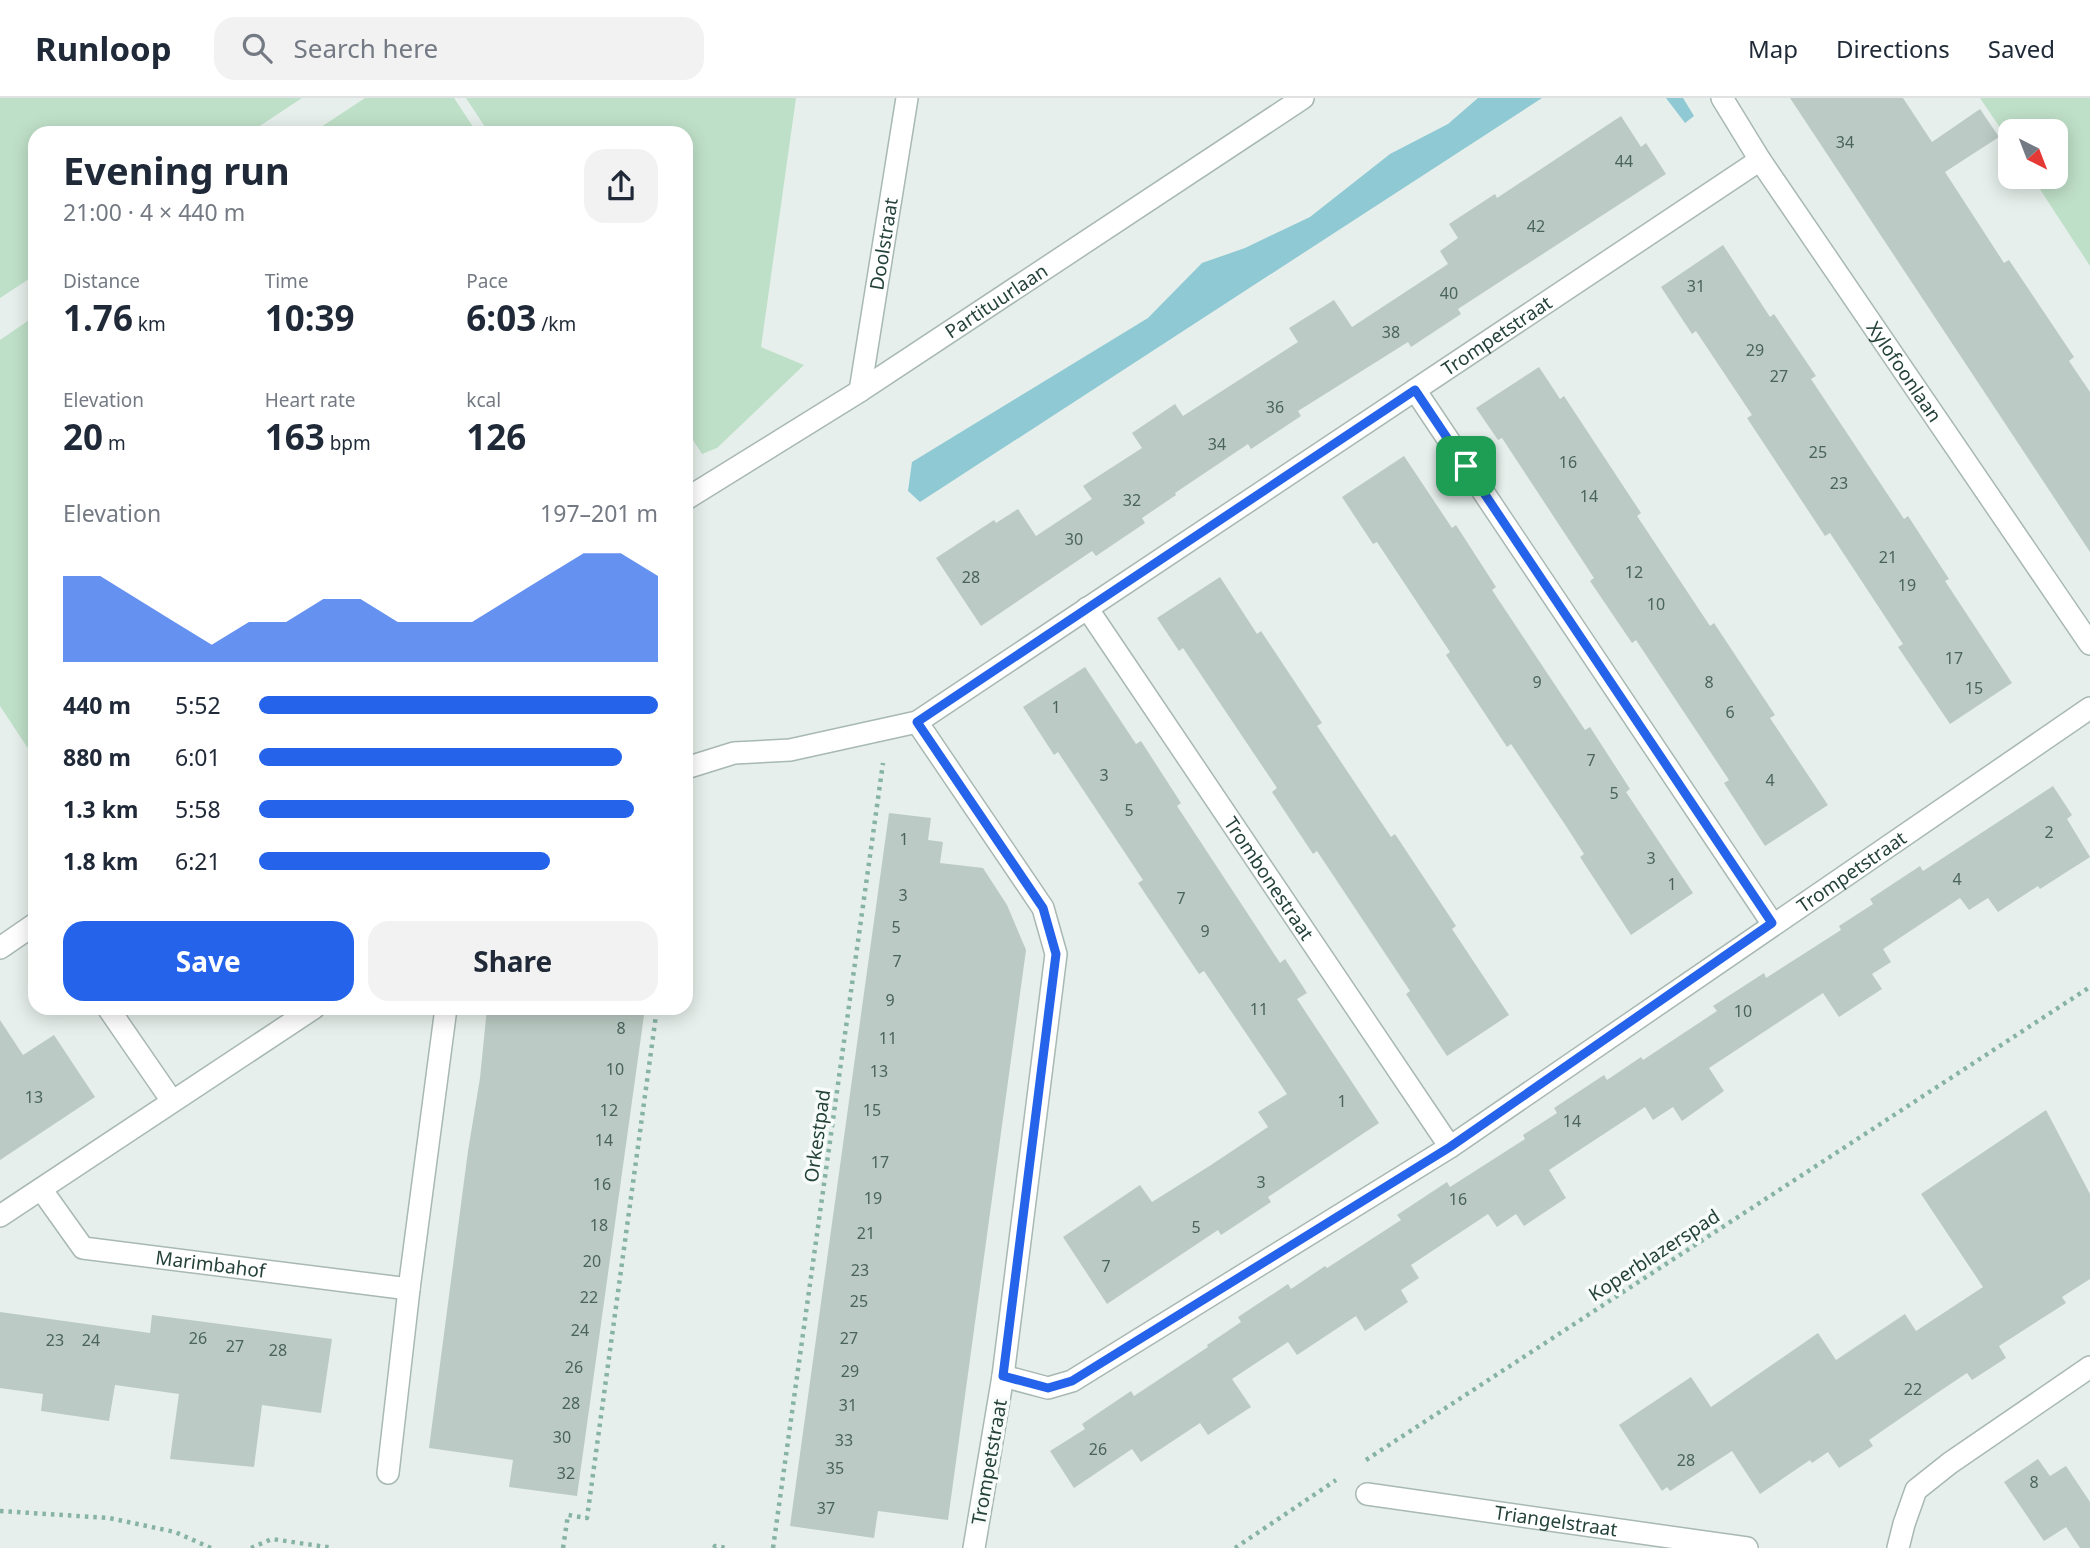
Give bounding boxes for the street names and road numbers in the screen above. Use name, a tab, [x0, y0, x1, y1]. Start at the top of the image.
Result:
street label: Doolstraat	[863, 196, 904, 292]
street label: Partituurlaan	[940, 258, 1053, 344]
street label: Trompetstraat	[1436, 289, 1557, 382]
street label: Xylofoonlaan	[1861, 316, 1948, 427]
street label: Trombonestraat	[1218, 812, 1320, 945]
street label: Trompetstraat	[1792, 825, 1911, 918]
street label: Orkestpad	[798, 1088, 836, 1184]
street label: Koperblazerspad	[1583, 1203, 1725, 1307]
street label: Marimbahof	[154, 1244, 269, 1284]
street label: Trompetstraat	[965, 1397, 1013, 1527]
street label: Triangelstraat	[1493, 1499, 1619, 1542]

